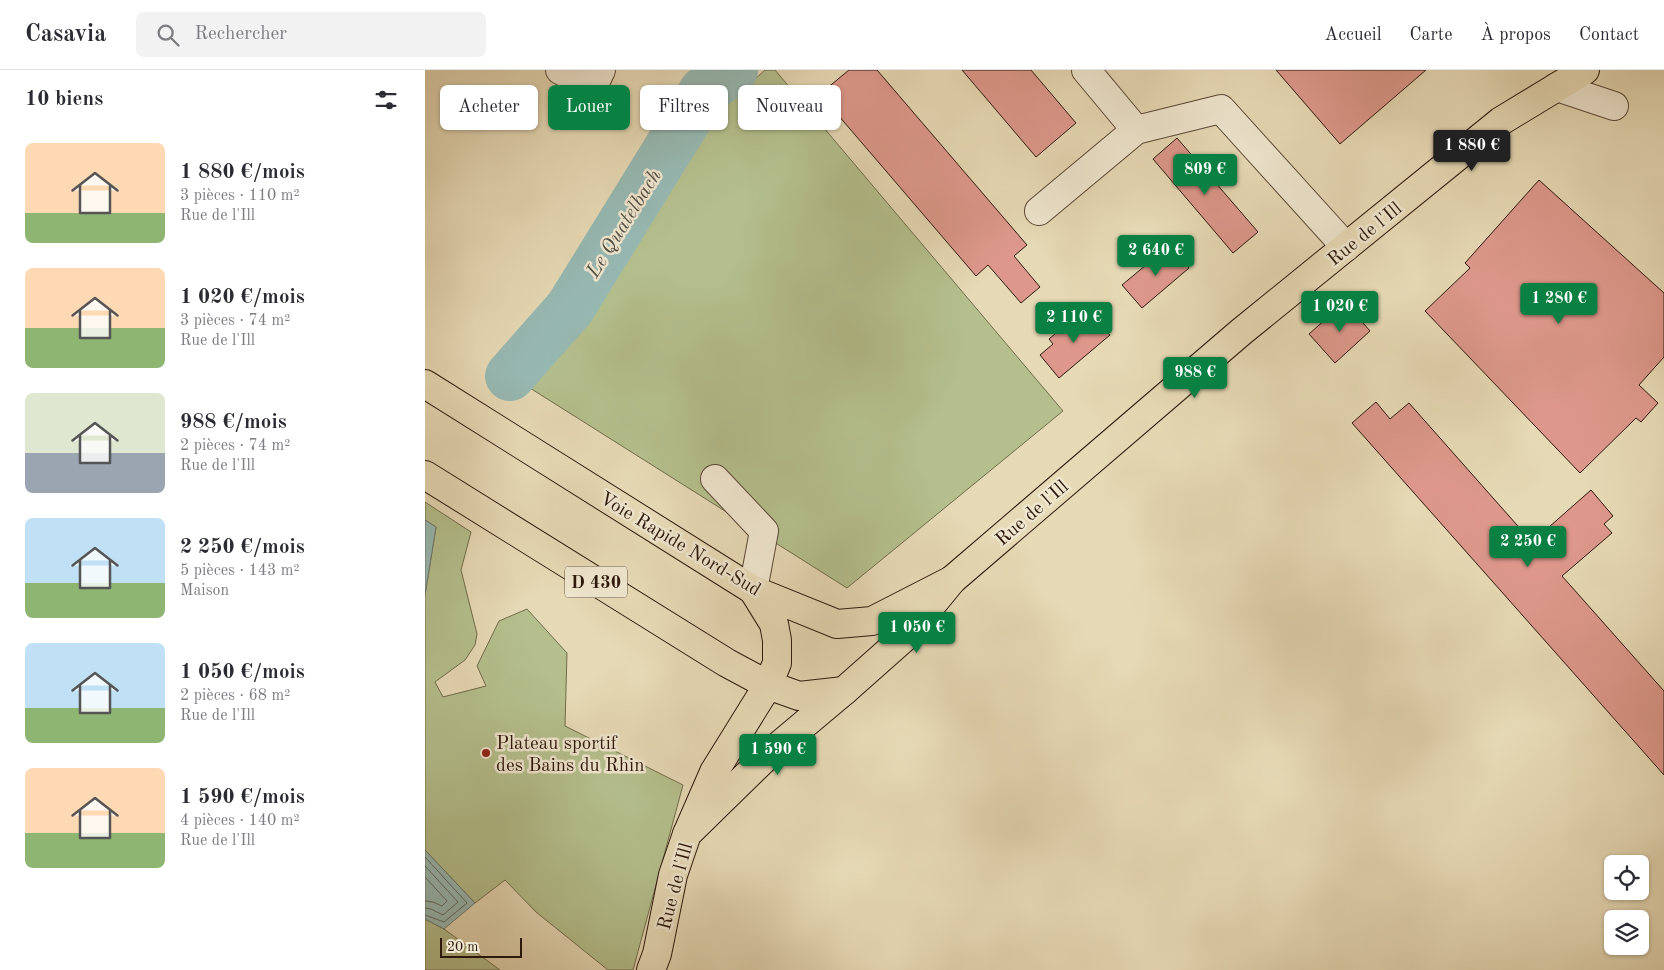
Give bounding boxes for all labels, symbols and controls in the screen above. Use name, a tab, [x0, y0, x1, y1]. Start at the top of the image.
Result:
search box	[136, 12, 486, 57]
icon: search	[154, 21, 182, 49]
text: Casavia	[25, 23, 106, 47]
text: Rechercher	[194, 25, 287, 44]
text: Accueil	[1324, 26, 1382, 44]
text: Carte	[1410, 26, 1452, 44]
text: À propos	[1480, 26, 1551, 44]
text: Contact	[1579, 26, 1639, 44]
chip: Acheter	[440, 85, 538, 130]
chip: Louer	[548, 85, 630, 130]
chip: Filtres	[640, 85, 728, 130]
chip: Nouveau	[738, 85, 841, 130]
icon: filters	[372, 86, 400, 114]
text: 10 biens	[25, 89, 103, 110]
pin: 1 880 €	[1426, 129, 1518, 172]
text: 1 880 €	[1444, 138, 1500, 154]
pin: 809 €	[1170, 154, 1240, 196]
text: 1 880 €/mois	[180, 162, 305, 183]
text: 809 €	[1184, 162, 1226, 178]
icon: home	[65, 163, 125, 223]
water label: Le Quatelbach	[583, 167, 666, 282]
text: 3 pièces · 110 m²	[180, 188, 300, 204]
street label: Rue de l'Ill	[1325, 199, 1406, 270]
text: Rue de l'Ill	[180, 208, 255, 224]
pin: 2 640 €	[1110, 234, 1202, 277]
text: 2 640 €	[1128, 243, 1184, 259]
pin: 1 280 €	[1513, 282, 1605, 325]
text: 1 020 €/mois	[180, 287, 305, 308]
icon: home	[65, 288, 125, 348]
pin: 1 020 €	[1294, 290, 1386, 333]
text: 1 280 €	[1531, 291, 1587, 307]
text: 1 020 €	[1312, 299, 1368, 315]
pin: 2 110 €	[1028, 302, 1120, 344]
text: 2 110 €	[1046, 310, 1102, 326]
text: 3 pièces · 74 m²	[180, 313, 290, 329]
text: Rue de l'Ill	[180, 333, 255, 349]
pin: 988 €	[1160, 356, 1230, 399]
text: 988 €	[1174, 365, 1216, 381]
text: 988 €/mois	[180, 412, 287, 433]
icon: home	[65, 413, 125, 473]
text: 2 pièces · 74 m²	[180, 438, 290, 454]
text: Rue de l'Ill	[180, 458, 255, 474]
street label: Rue de l'Ill	[993, 477, 1073, 550]
street label: Voie Rapide Nord-Sud	[596, 490, 764, 601]
pin: 2 250 €	[1482, 526, 1574, 568]
text: 2 250 €	[1500, 534, 1556, 550]
text: 2 250 €/mois	[180, 537, 305, 558]
icon: home	[65, 538, 125, 598]
text: 5 pièces · 143 m²	[180, 563, 300, 579]
road number: D 430	[565, 567, 627, 598]
text: Maison	[180, 583, 229, 599]
pin: 1 050 €	[871, 612, 963, 654]
text: 1 050 €	[889, 620, 945, 636]
text: 1 050 €/mois	[180, 662, 305, 683]
icon: home	[65, 663, 125, 723]
text: 2 pièces · 68 m²	[180, 688, 290, 704]
text: Rue de l'Ill	[180, 708, 255, 724]
pin: 1 590 €	[732, 734, 824, 776]
place label: Plateau sportif des Bains du Rhin	[496, 735, 644, 776]
text: 1 590 €	[750, 742, 806, 758]
marker: Plateau sportif des Bains du Rhin	[480, 747, 492, 759]
text: 1 590 €/mois	[180, 787, 305, 808]
icon: home	[65, 788, 125, 848]
text: 4 pièces · 140 m²	[180, 813, 300, 829]
text: Rue de l'Ill	[180, 833, 255, 849]
street label: Rue de l'Ill	[656, 841, 697, 932]
map controls	[1604, 855, 1649, 955]
button: locate	[1604, 855, 1649, 900]
button: layers	[1604, 910, 1649, 955]
scale bar	[440, 935, 523, 958]
text: 20 m	[447, 940, 478, 954]

